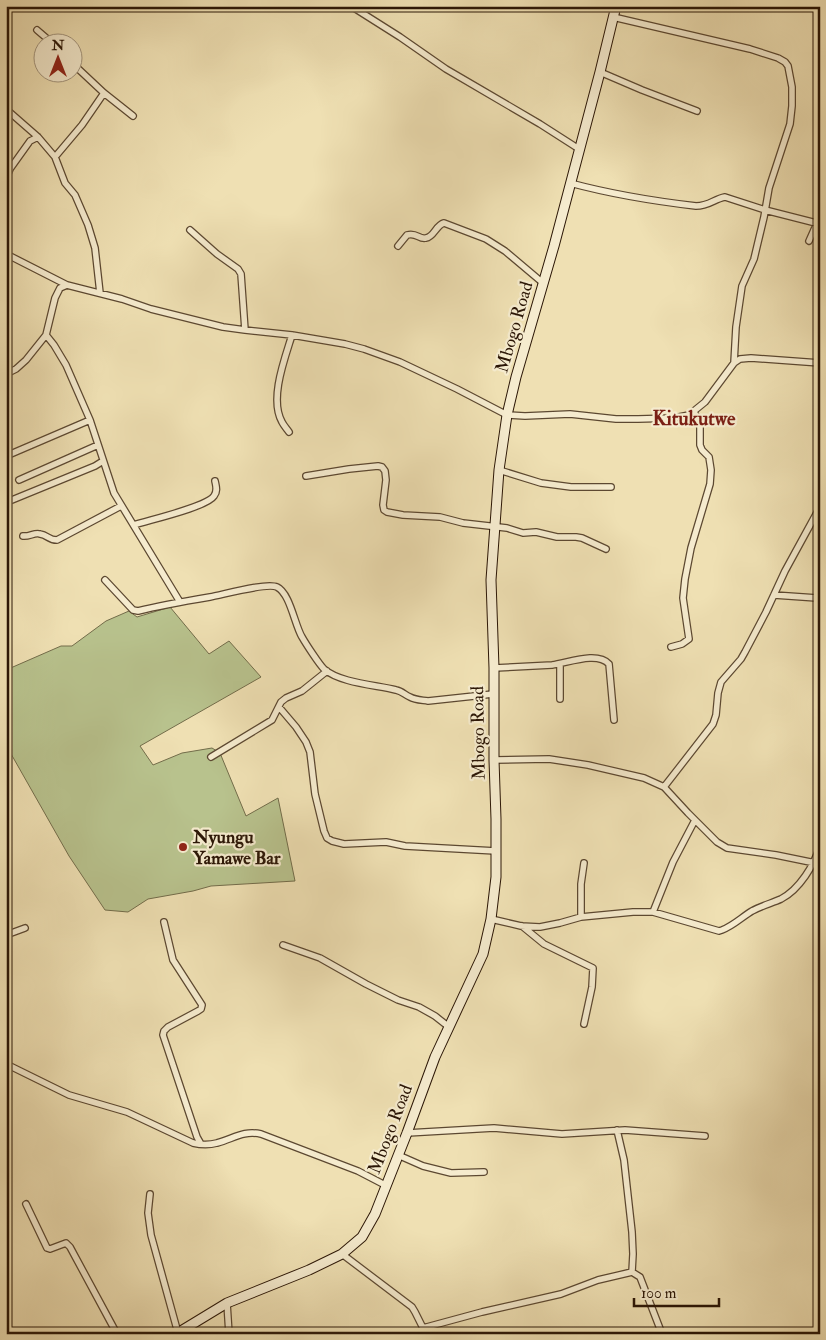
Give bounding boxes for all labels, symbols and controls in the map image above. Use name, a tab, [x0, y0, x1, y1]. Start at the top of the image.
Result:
north arrow	[32, 32, 82, 82]
text: N	[51, 37, 65, 54]
street label: Mbogo Road	[490, 279, 539, 375]
district label: Kitukutwe	[653, 406, 736, 431]
street label: Mbogo Road	[466, 686, 491, 780]
place label: Nyungu Yamawe Bar	[192, 826, 281, 870]
marker: Nyungu Yamawe Bar	[177, 841, 189, 853]
street label: Mbogo Road	[363, 1081, 418, 1177]
scale bar	[634, 1275, 718, 1307]
text: 100 m	[641, 1284, 677, 1303]

